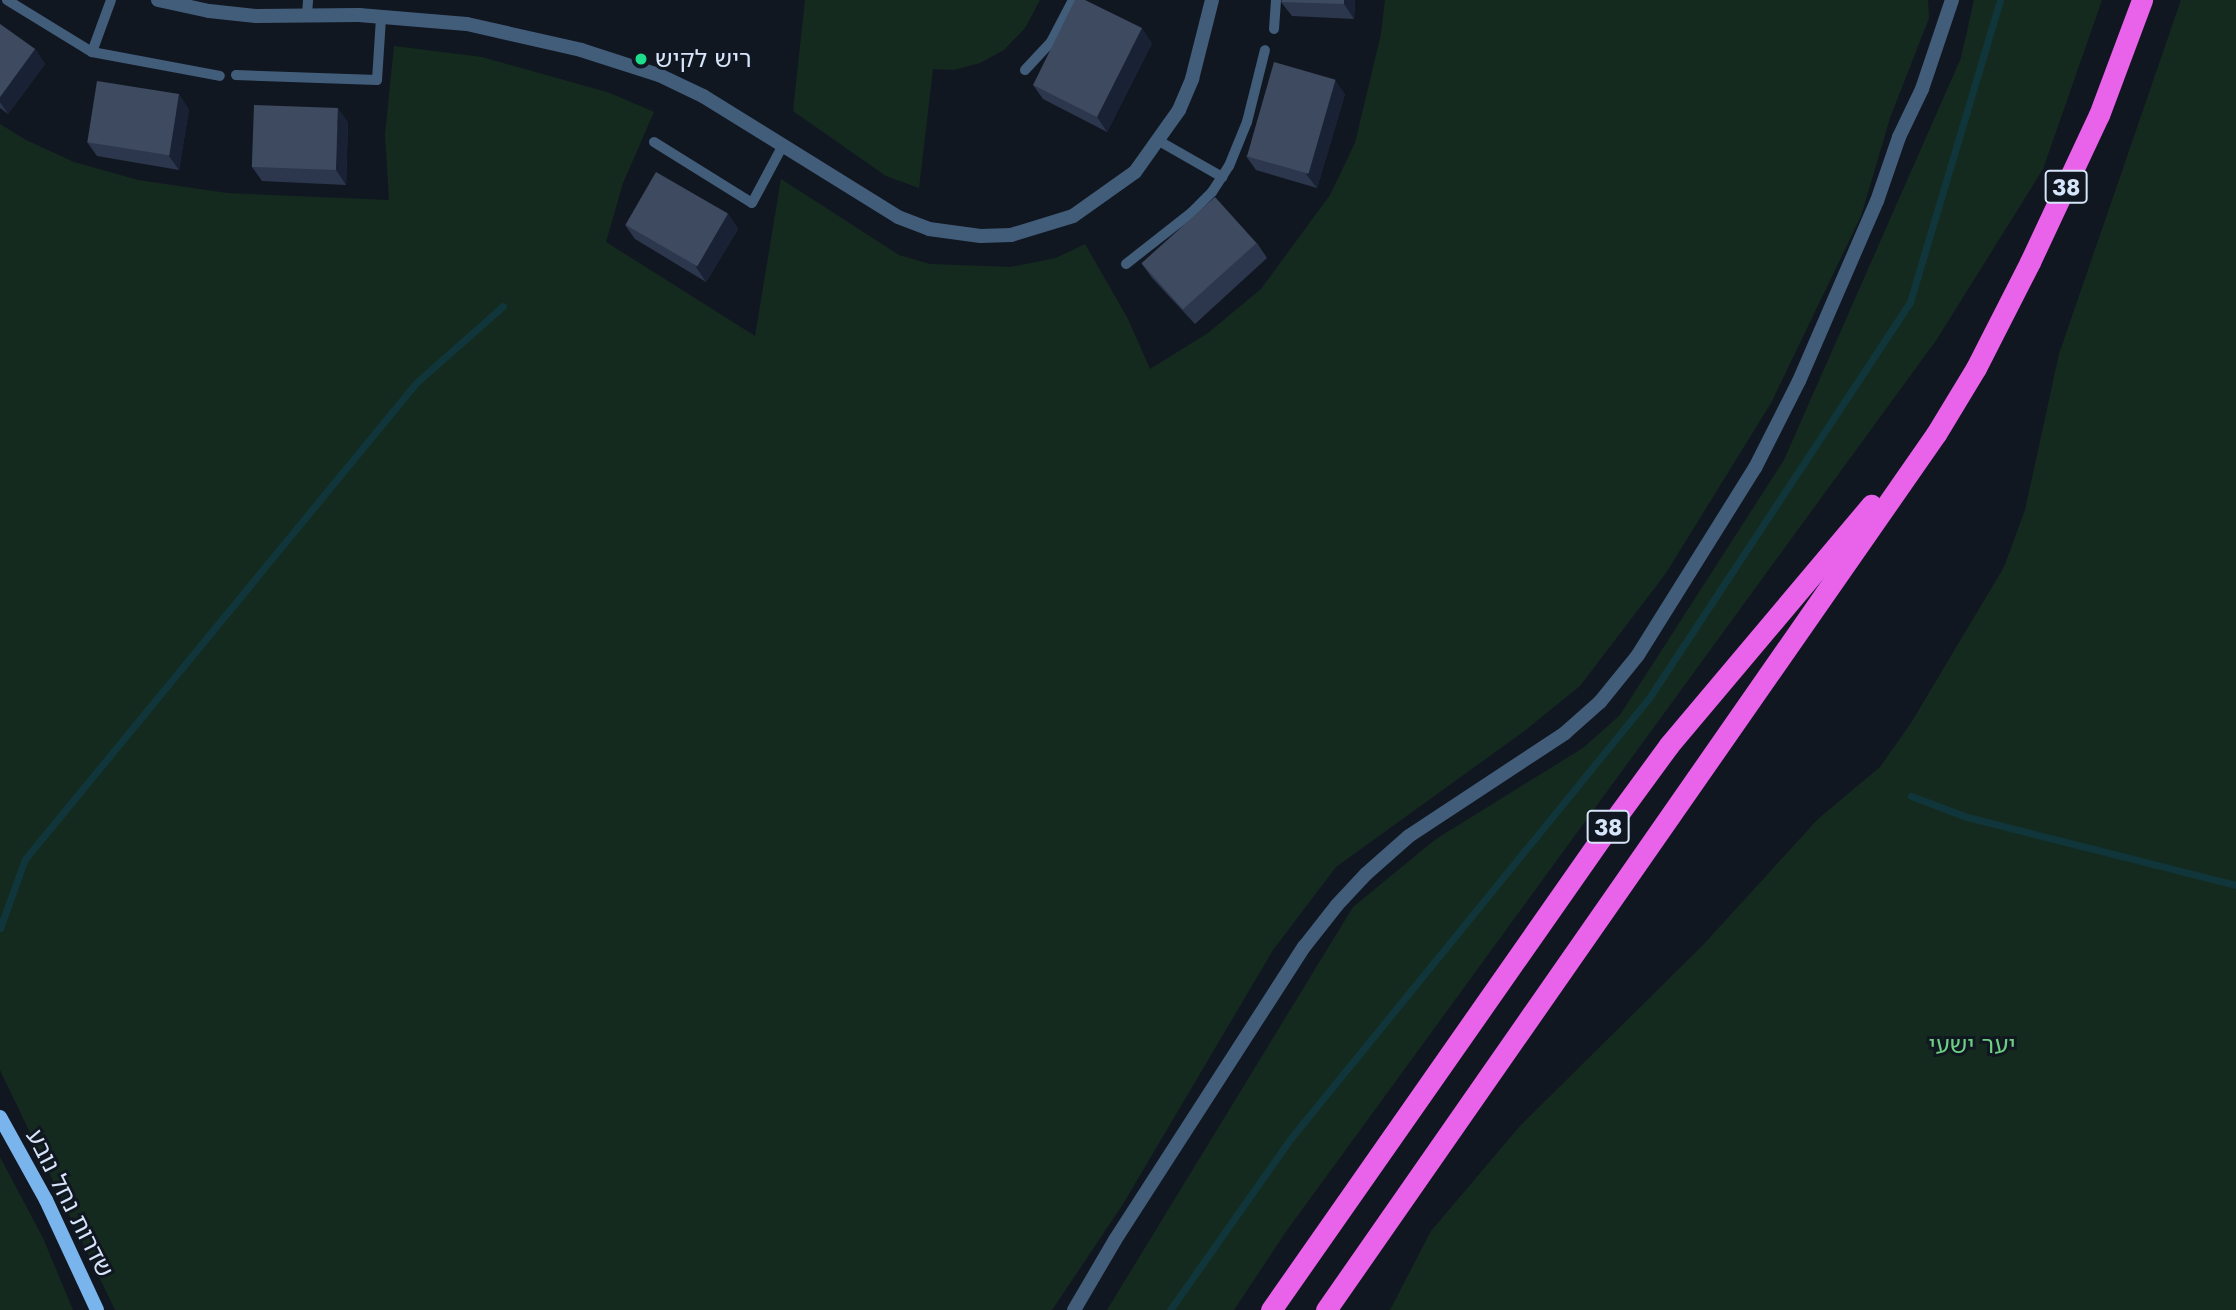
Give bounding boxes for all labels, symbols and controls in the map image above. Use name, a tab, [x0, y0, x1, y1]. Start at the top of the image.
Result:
place label: ריש לקיש	[655, 45, 752, 73]
marker: ריש לקיש	[633, 51, 649, 67]
road number: 38	[2043, 168, 2089, 206]
road number: 38	[1585, 807, 1631, 846]
park label: יער ישעי	[1929, 1031, 2015, 1059]
street label: שדרות נחל נובע	[20, 1124, 120, 1282]

